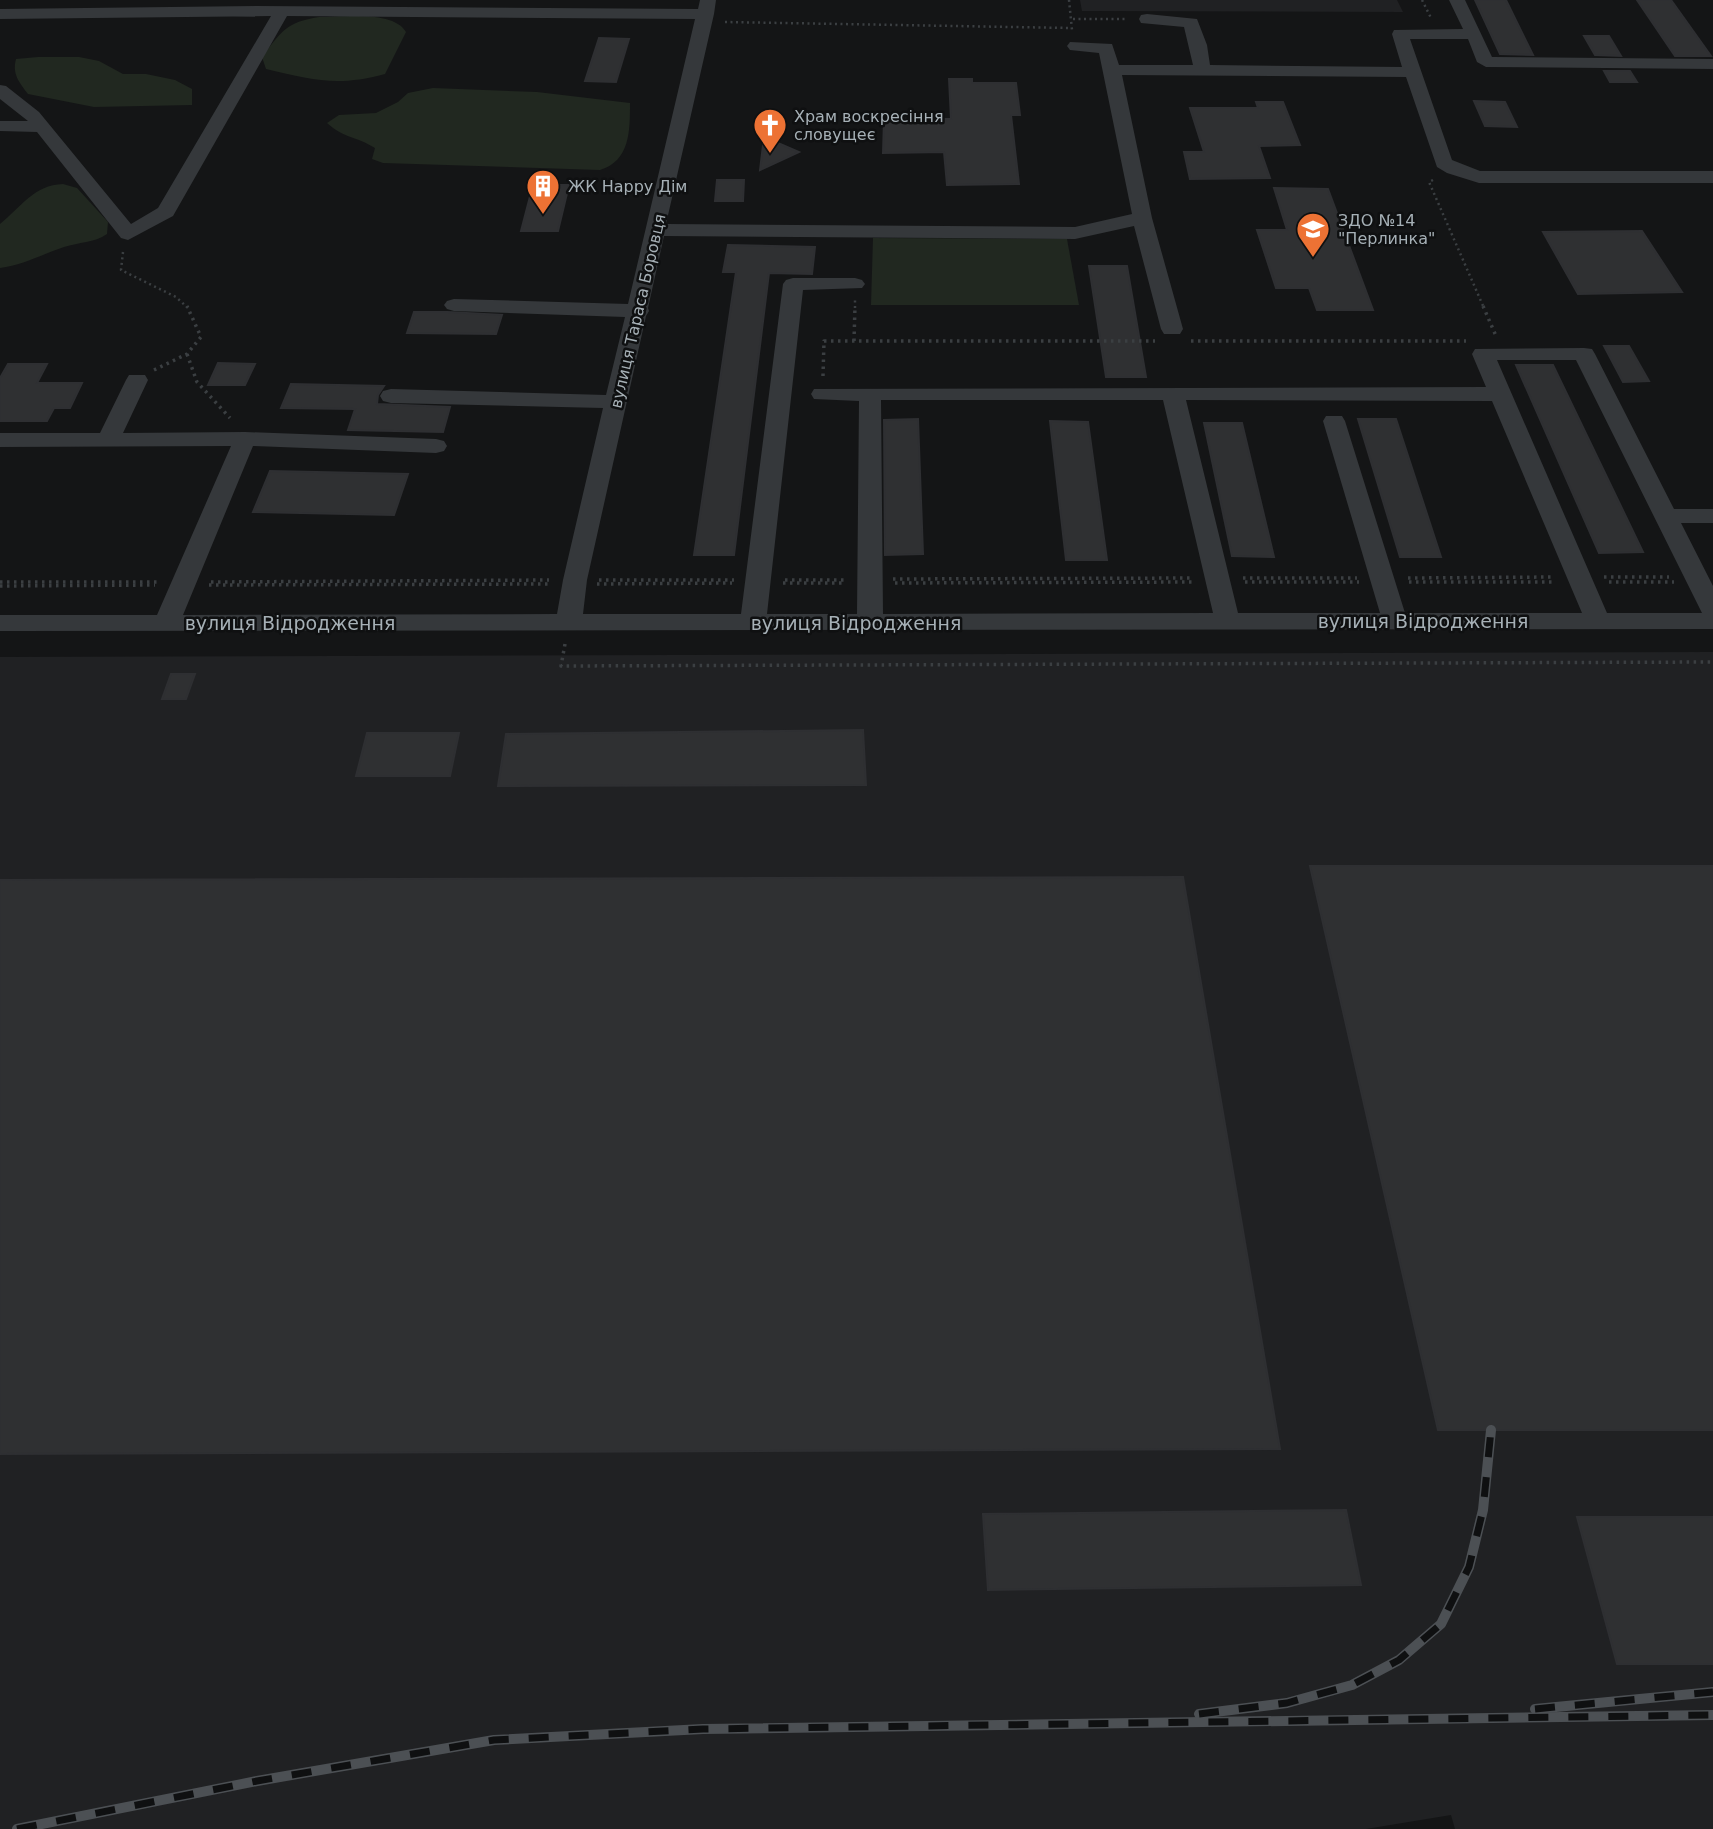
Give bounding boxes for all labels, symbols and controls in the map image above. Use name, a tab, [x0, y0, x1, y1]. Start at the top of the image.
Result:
church icon: Храм воскресіння словущеє	[751, 106, 789, 155]
place label: Храм воскресіння словущеє	[794, 107, 944, 144]
building icon: ЖК Happy Дім	[524, 167, 562, 216]
place label: ЖК Happy Дім	[568, 177, 687, 196]
school or university icon: ЗДО №14 "Перлинка"	[1294, 210, 1332, 259]
place label: ЗДО №14 "Перлинка"	[1338, 211, 1435, 248]
street label: вулиця Тараса Боровця	[606, 212, 670, 410]
street label: вулиця Відродження	[1318, 610, 1528, 632]
street label: вулиця Відродження	[185, 612, 395, 634]
street label: вулиця Відродження	[751, 612, 961, 634]

